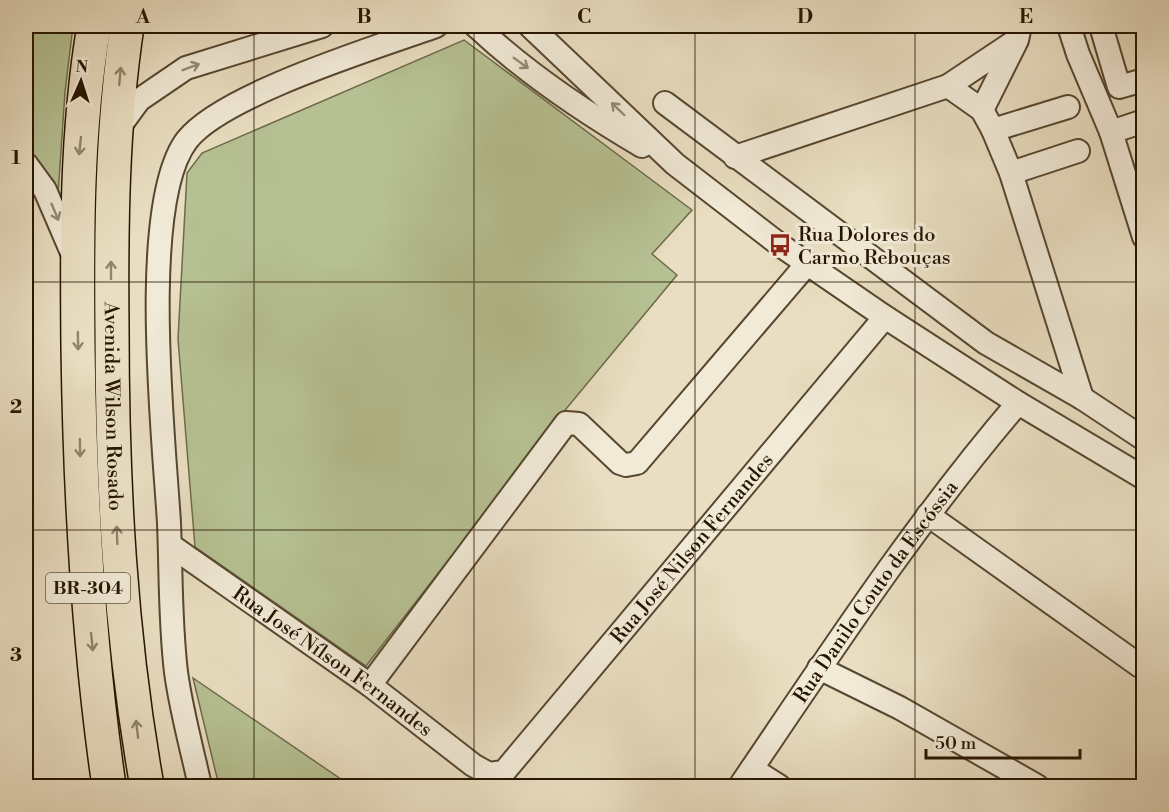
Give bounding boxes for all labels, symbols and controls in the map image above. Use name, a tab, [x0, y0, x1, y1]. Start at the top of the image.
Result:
text: A	[135, 5, 151, 30]
text: B	[356, 5, 372, 30]
text: C	[577, 5, 591, 30]
text: D	[797, 5, 813, 30]
text: E	[1019, 5, 1033, 30]
north arrow	[51, 51, 111, 111]
text: N	[75, 57, 89, 77]
one-way arrow	[513, 57, 529, 69]
one-way arrow	[181, 61, 200, 72]
one-way arrow	[115, 66, 126, 86]
one-way arrow	[610, 102, 625, 117]
one-way arrow	[74, 136, 85, 156]
text: 1	[11, 146, 21, 171]
one-way arrow	[50, 203, 61, 221]
place label: Rua Dolores do Carmo Rebouças	[798, 223, 951, 271]
bus stop icon: Rua Dolores do Carmo Rebouças	[767, 232, 793, 258]
one-way arrow	[105, 261, 117, 281]
street label: Avenida Wilson Rosado	[98, 301, 127, 512]
one-way arrow	[72, 331, 84, 351]
text: 2	[10, 395, 22, 420]
one-way arrow	[74, 437, 86, 457]
street label: Rua José Nilson Fernandes	[606, 449, 780, 649]
street label: Rua Danilo Couto da Escóssia	[789, 475, 965, 708]
one-way arrow	[112, 525, 123, 545]
road number: BR-304	[46, 573, 130, 603]
street label: Rua José Nílson Fernandes	[227, 582, 437, 743]
one-way arrow	[87, 632, 98, 652]
text: 3	[10, 643, 22, 668]
one-way arrow	[132, 719, 143, 739]
scale bar	[926, 722, 1080, 760]
text: 50 m	[935, 732, 977, 755]

